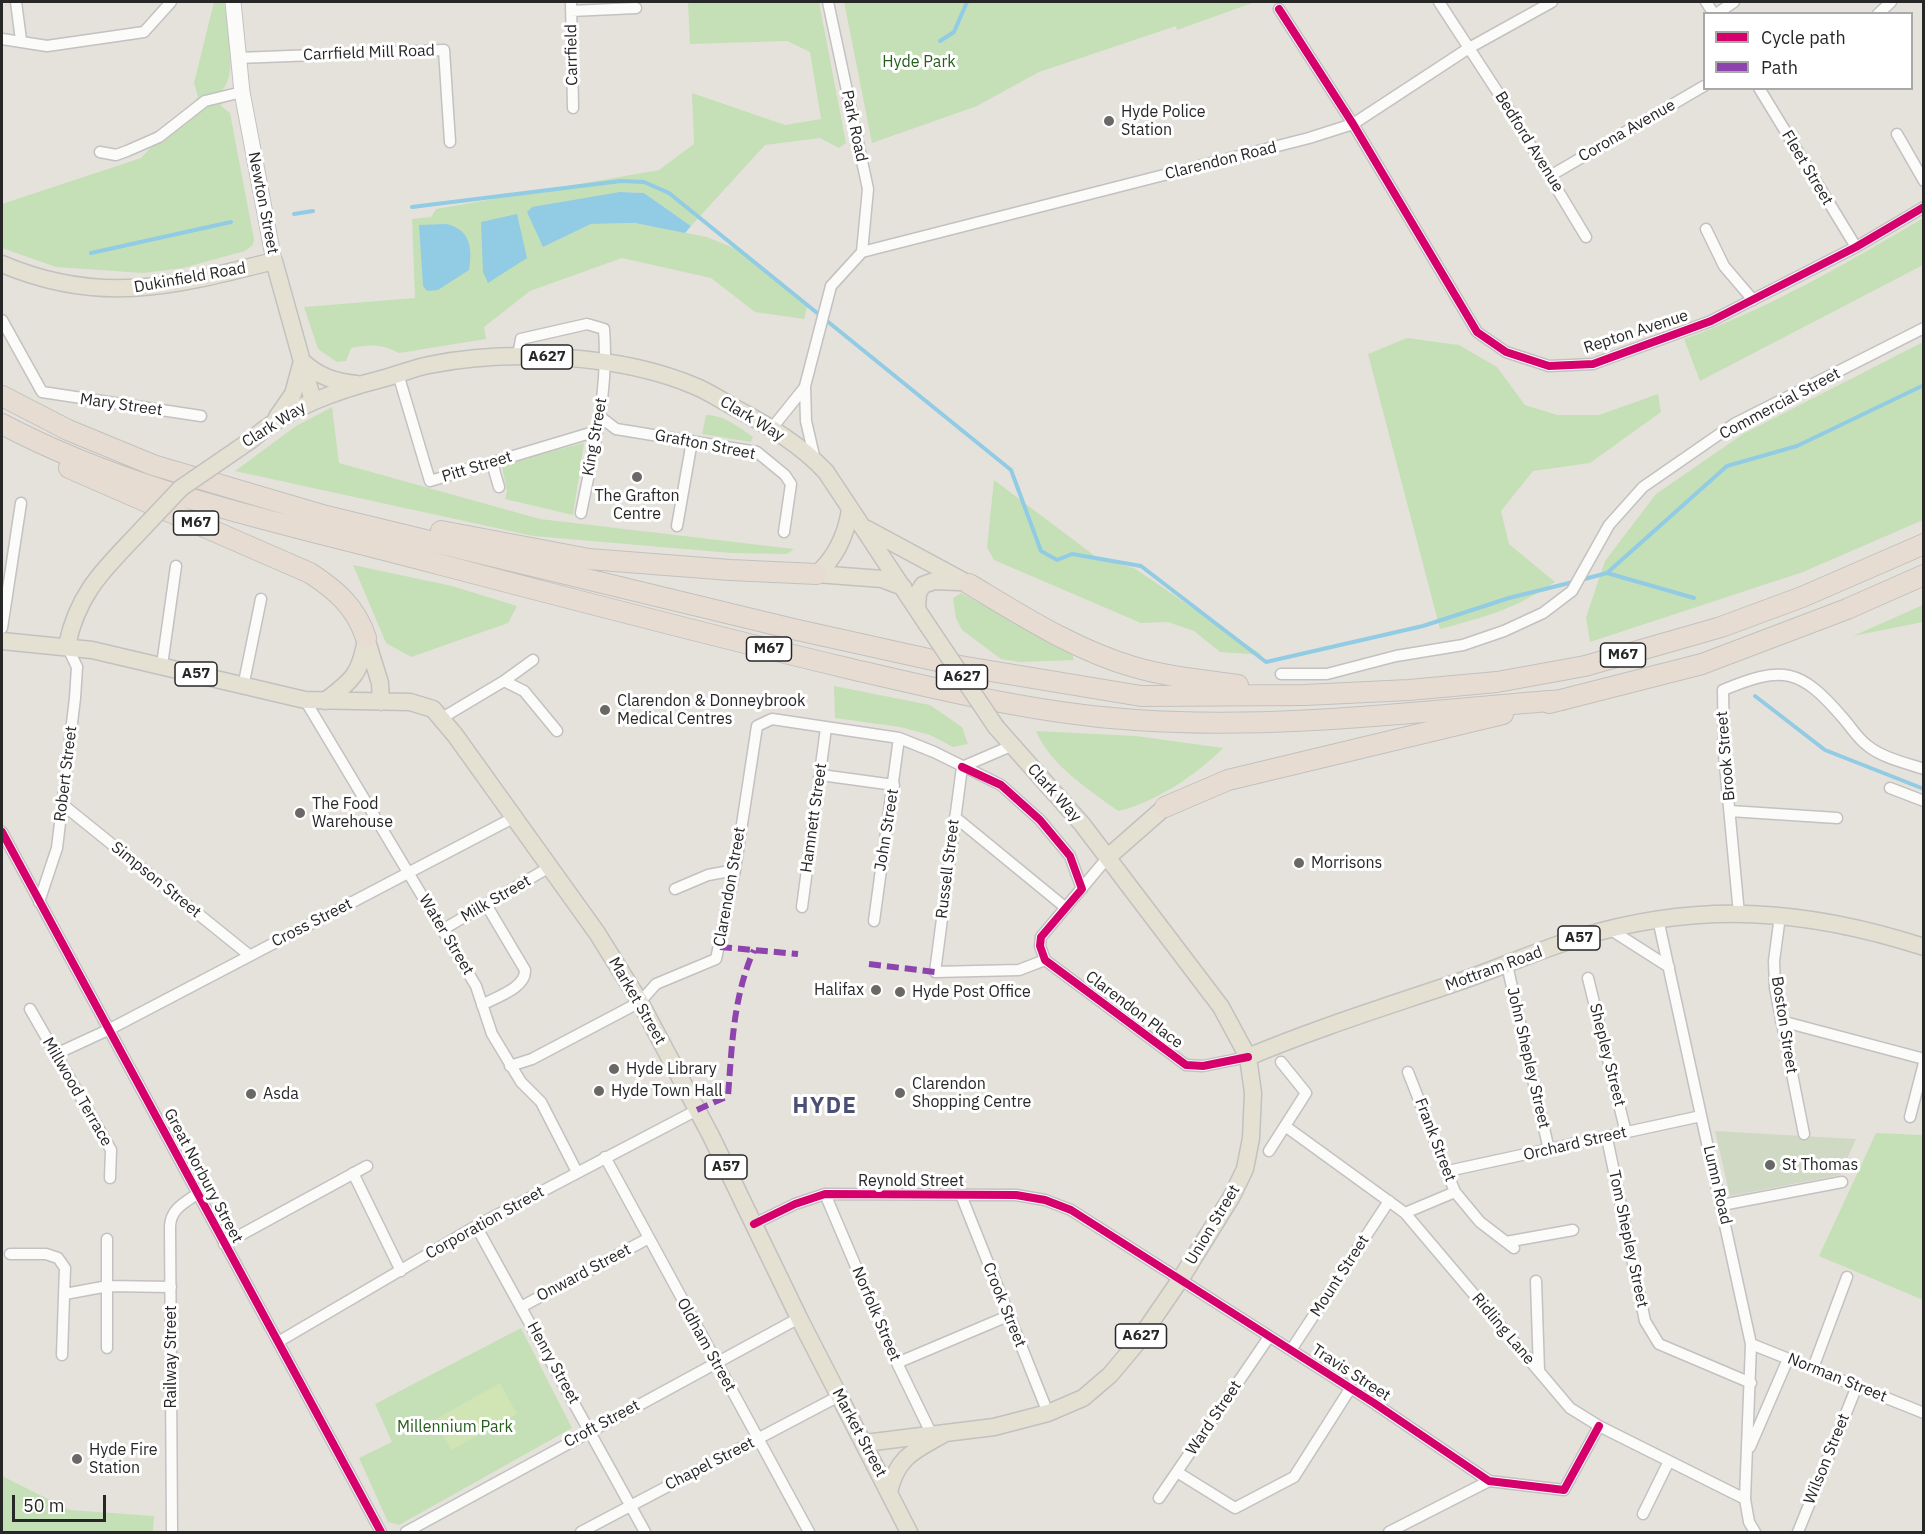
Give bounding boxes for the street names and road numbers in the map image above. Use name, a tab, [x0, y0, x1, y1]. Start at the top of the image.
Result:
street label: Carrfield	[562, 24, 582, 86]
street label: Carrfield Mill Road	[303, 41, 435, 65]
street label: Park Road	[837, 88, 871, 164]
street label: Bedford Avenue	[1490, 88, 1568, 196]
street label: Corona Avenue	[1575, 96, 1679, 166]
street label: Fleet Street	[1777, 127, 1837, 209]
street label: Clarendon Road	[1163, 138, 1279, 184]
street label: Newton Street	[244, 150, 282, 256]
street label: Dukinfield Road	[132, 259, 248, 297]
street label: Repton Avenue	[1581, 306, 1691, 358]
road number: A627	[522, 345, 572, 369]
street label: Commercial Street	[1716, 364, 1844, 444]
street label: Mary Street	[78, 390, 164, 420]
street label: Clark Way	[716, 392, 788, 446]
street label: King Street	[579, 396, 611, 478]
street label: Clark Way	[239, 398, 309, 452]
street label: Grafton Street	[653, 426, 757, 464]
street label: Pitt Street	[440, 447, 514, 487]
road number: M67	[174, 511, 218, 535]
road number: M67	[746, 637, 792, 661]
road number: M67	[1600, 643, 1646, 667]
road number: A57	[175, 662, 217, 686]
road number: A627	[936, 665, 988, 689]
street label: Brook Street	[1713, 710, 1739, 802]
street label: Robert Street	[51, 725, 81, 823]
street label: Clark Way	[1023, 760, 1085, 826]
street label: Hamnett Street	[797, 762, 831, 874]
street label: John Street	[871, 788, 903, 872]
street label: Russell Street	[932, 818, 964, 920]
street label: Clarendon Street	[710, 826, 750, 948]
street label: Simpson Street	[107, 838, 205, 922]
street label: Milk Street	[458, 871, 534, 927]
street label: Water Street	[414, 891, 478, 979]
street label: Cross Street	[269, 895, 355, 951]
road number: A57	[1558, 926, 1600, 950]
street label: Mottram Road	[1443, 943, 1545, 995]
street label: Market Street	[604, 954, 670, 1048]
street label: Clarendon Place	[1082, 967, 1186, 1053]
street label: Boston Street	[1767, 975, 1801, 1075]
street label: John Shepley Street	[1502, 986, 1554, 1130]
street label: Shepley Street	[1585, 1002, 1629, 1108]
street label: Millwood Terrace	[38, 1034, 116, 1150]
street label: Frank Street	[1410, 1095, 1460, 1185]
street label: Great Norbury Street	[159, 1105, 247, 1247]
street label: Orchard Street	[1521, 1123, 1629, 1165]
street label: Lumn Road	[1699, 1144, 1735, 1226]
road number: A57	[705, 1155, 747, 1179]
street label: Tom Shepley Street	[1604, 1169, 1652, 1309]
street label: Reynold Street	[858, 1171, 964, 1191]
street label: Corporation Street	[422, 1182, 548, 1264]
street label: Union Street	[1182, 1182, 1244, 1268]
street label: Mount Street	[1307, 1232, 1373, 1320]
street label: Onward Street	[534, 1240, 634, 1306]
street label: Crook Street	[978, 1260, 1030, 1350]
street label: Norfolk Street	[847, 1264, 905, 1364]
street label: Ridling Lane	[1467, 1289, 1539, 1369]
street label: Oldham Street	[672, 1295, 740, 1395]
street label: Railway Street	[161, 1305, 181, 1409]
street label: Henry Street	[523, 1319, 583, 1407]
road number: A627	[1116, 1324, 1166, 1348]
street label: Travis Street	[1308, 1340, 1394, 1406]
street label: Norman Street	[1785, 1349, 1889, 1407]
street label: Ward Street	[1182, 1377, 1246, 1459]
street label: Market Street	[828, 1385, 890, 1481]
street label: Croft Street	[561, 1396, 643, 1452]
street label: Wilson Street	[1800, 1411, 1854, 1507]
street label: Chapel Street	[662, 1433, 758, 1495]

